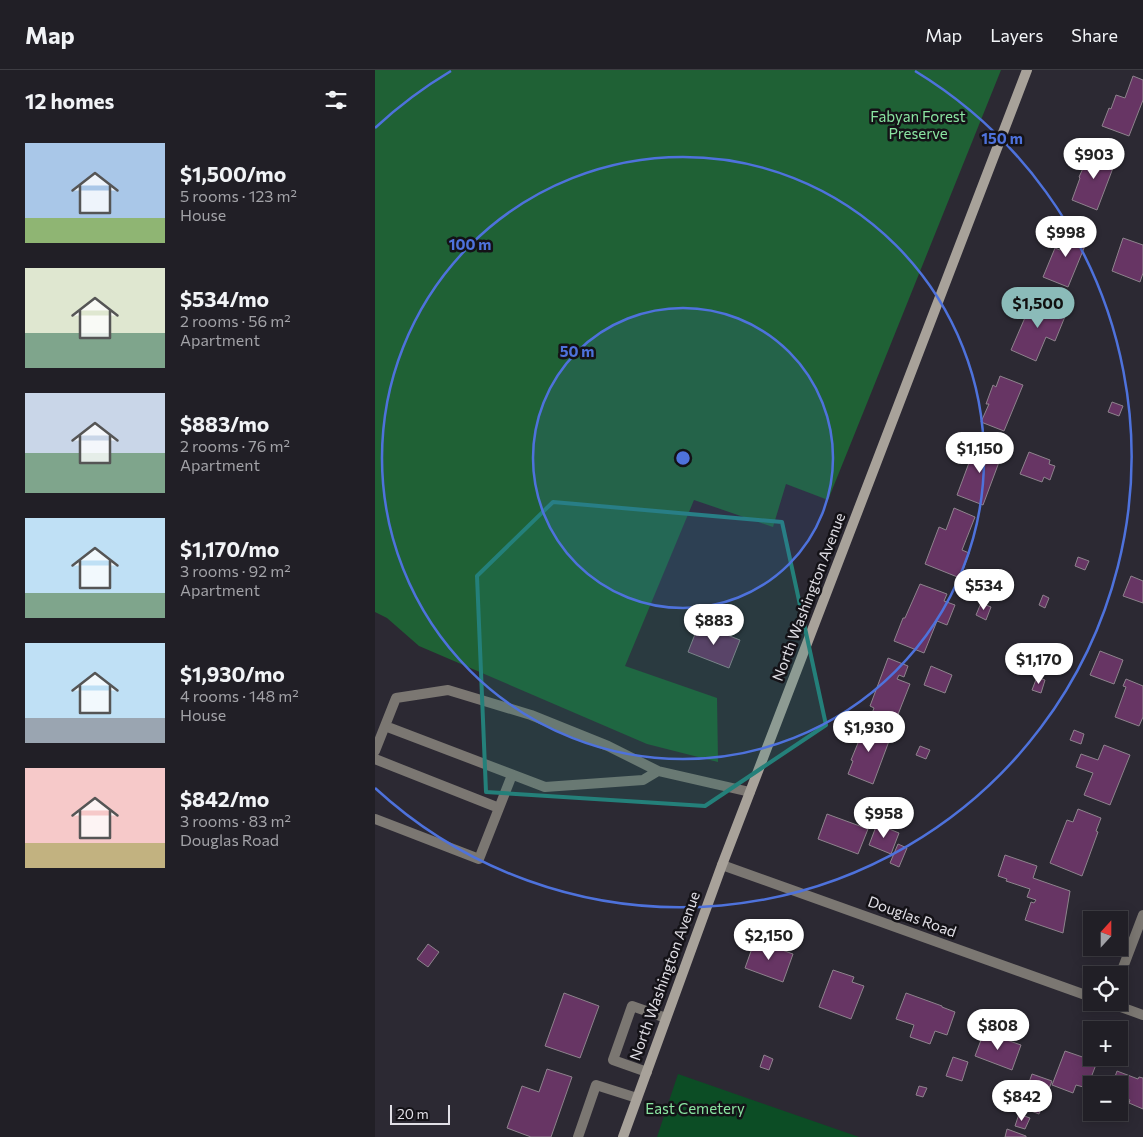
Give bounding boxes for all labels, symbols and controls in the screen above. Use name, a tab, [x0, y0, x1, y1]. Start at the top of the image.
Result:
text: Map	[25, 20, 75, 49]
text: Map	[925, 24, 962, 46]
text: Layers	[990, 24, 1043, 46]
text: Share	[1071, 24, 1118, 46]
icon: filters	[322, 86, 350, 114]
text: 12 homes	[25, 88, 114, 113]
park label: Fabyan Forest Preserve	[870, 107, 966, 142]
text: 150 m	[981, 129, 1023, 147]
pin: $903	[1064, 138, 1124, 180]
text: $903	[1075, 144, 1113, 163]
text: $1,500/mo	[180, 161, 286, 186]
icon: home	[65, 163, 125, 223]
text: 5 rooms · 123 m²	[180, 186, 297, 205]
text: House	[180, 205, 226, 224]
pin: $998	[1036, 216, 1096, 258]
text: $998	[1047, 222, 1085, 241]
text: 100 m	[449, 235, 491, 253]
text: $534/mo	[180, 286, 269, 311]
pin: $1,500	[997, 286, 1079, 329]
icon: home	[65, 288, 125, 348]
text: $1,500	[1012, 293, 1064, 312]
text: 2 rooms · 56 m²	[180, 311, 291, 330]
text: Apartment	[180, 330, 260, 349]
text: 50 m	[560, 342, 594, 360]
text: $883/mo	[180, 411, 269, 436]
icon: home	[65, 413, 125, 473]
pin: $1,150	[939, 432, 1021, 474]
text: 2 rooms · 76 m²	[180, 436, 290, 455]
text: $1,150	[957, 438, 1003, 457]
centre of rings	[674, 449, 692, 467]
text: Apartment	[180, 455, 260, 474]
street label: North Washington Avenue	[768, 510, 849, 683]
text: $1,170/mo	[180, 536, 279, 561]
icon: home	[65, 538, 125, 598]
text: 3 rooms · 92 m²	[180, 561, 291, 580]
pin: $534	[954, 568, 1014, 611]
text: $534	[965, 575, 1003, 594]
text: Apartment	[180, 580, 260, 599]
pin: $883	[684, 604, 744, 646]
text: $883	[695, 610, 733, 629]
pin: $1,170	[998, 642, 1080, 685]
text: $1,170	[1016, 649, 1062, 668]
text: $1,930/mo	[180, 661, 285, 686]
icon: home	[65, 663, 125, 723]
text: 4 rooms · 148 m²	[180, 686, 299, 705]
text: House	[180, 705, 226, 724]
pin: $1,930	[828, 710, 910, 753]
text: $1,930	[844, 717, 894, 736]
text: $842/mo	[180, 786, 269, 811]
icon: home	[65, 788, 125, 848]
pin: $958	[854, 796, 914, 839]
text: $958	[865, 803, 903, 822]
text: 3 rooms · 83 m²	[180, 811, 291, 830]
text: Douglas Road	[180, 830, 279, 849]
street label: North Washington Avenue	[625, 889, 703, 1063]
street label: Douglas Road	[866, 892, 959, 940]
north arrow	[1083, 911, 1127, 956]
map controls	[1083, 911, 1128, 1121]
pin: $2,150	[728, 918, 810, 961]
text: $2,150	[745, 925, 793, 944]
button: locate	[1083, 966, 1128, 1011]
pin: $808	[968, 1008, 1028, 1051]
text: $808	[978, 1015, 1018, 1034]
button: +	[1083, 1021, 1128, 1066]
button: −	[1083, 1076, 1128, 1121]
pin: $842	[992, 1080, 1052, 1122]
text: $842	[1003, 1086, 1041, 1105]
park label: East Cemetery	[645, 1099, 745, 1117]
scale bar	[390, 1102, 450, 1125]
text: 20 m	[397, 1105, 429, 1122]

